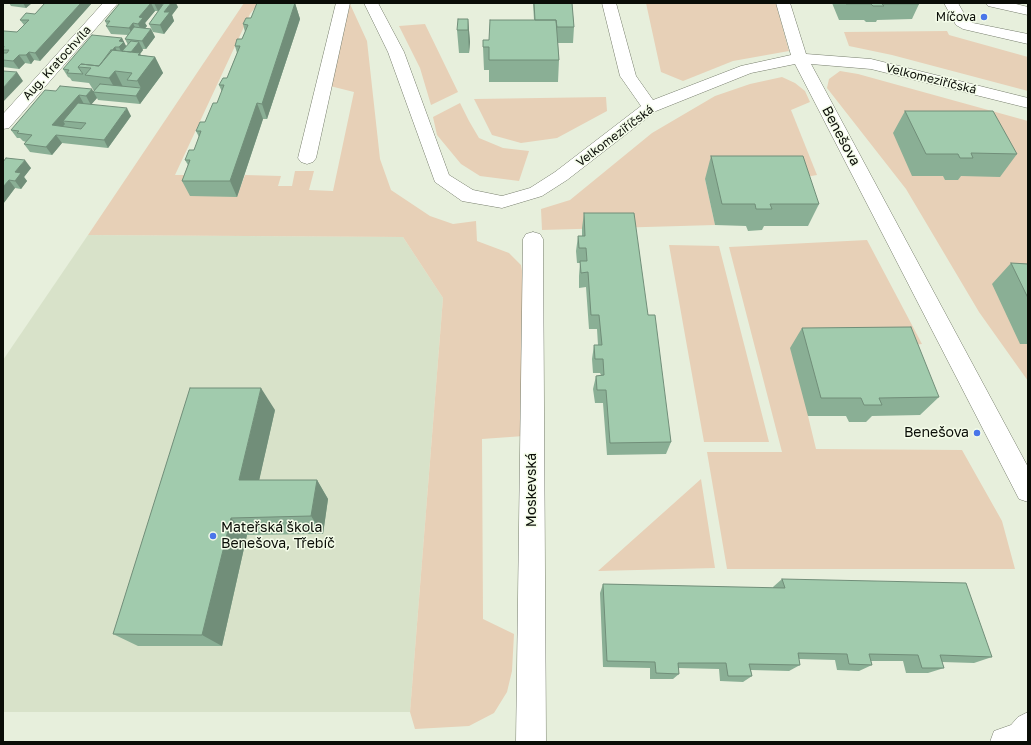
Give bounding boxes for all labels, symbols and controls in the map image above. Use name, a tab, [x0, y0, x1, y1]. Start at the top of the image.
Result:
place label: Míčova	[936, 10, 976, 24]
marker: Míčova	[979, 12, 989, 22]
street label: Aug. Kratochvíla	[20, 23, 94, 103]
street label: Velkomeziříčská	[884, 61, 978, 97]
street label: Velkomeziříčská	[574, 102, 656, 170]
street label: Benešova	[818, 103, 864, 169]
place label: Benešova	[904, 425, 969, 441]
marker: Benešova	[972, 428, 982, 438]
street label: Moskevská	[524, 453, 540, 527]
place label: Mateřská škola Benešova, Třebíč	[221, 520, 335, 552]
marker: Mateřská škola Benešova, Třebíč	[208, 531, 218, 541]

